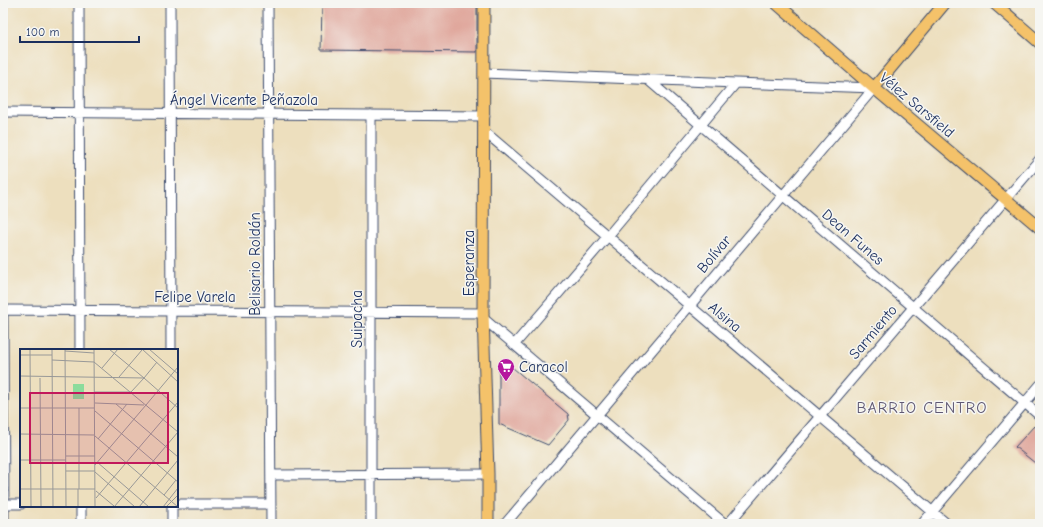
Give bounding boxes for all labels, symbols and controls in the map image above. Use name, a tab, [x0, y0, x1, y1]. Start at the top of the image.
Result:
scale bar	[20, 18, 139, 44]
text: 100 m	[26, 25, 59, 39]
street label: Vélez Sarsfield	[876, 69, 958, 141]
street label: Ángel Vicente Peñazola	[170, 90, 318, 109]
street label: Dean Funes	[818, 205, 888, 269]
street label: Belisario Roldán	[246, 212, 264, 316]
street label: Esperanza	[460, 230, 478, 296]
street label: Bolívar	[693, 231, 735, 276]
street label: Felipe Varela	[154, 288, 236, 306]
street label: Suipacha	[348, 290, 366, 348]
street label: Alsina	[705, 298, 745, 336]
street label: Sarmiento	[845, 301, 901, 363]
inset map	[20, 349, 178, 507]
supermarket icon: Caracol	[496, 357, 516, 382]
place label: Caracol	[519, 358, 568, 376]
district label: BARRIO CENTRO	[857, 399, 987, 417]

